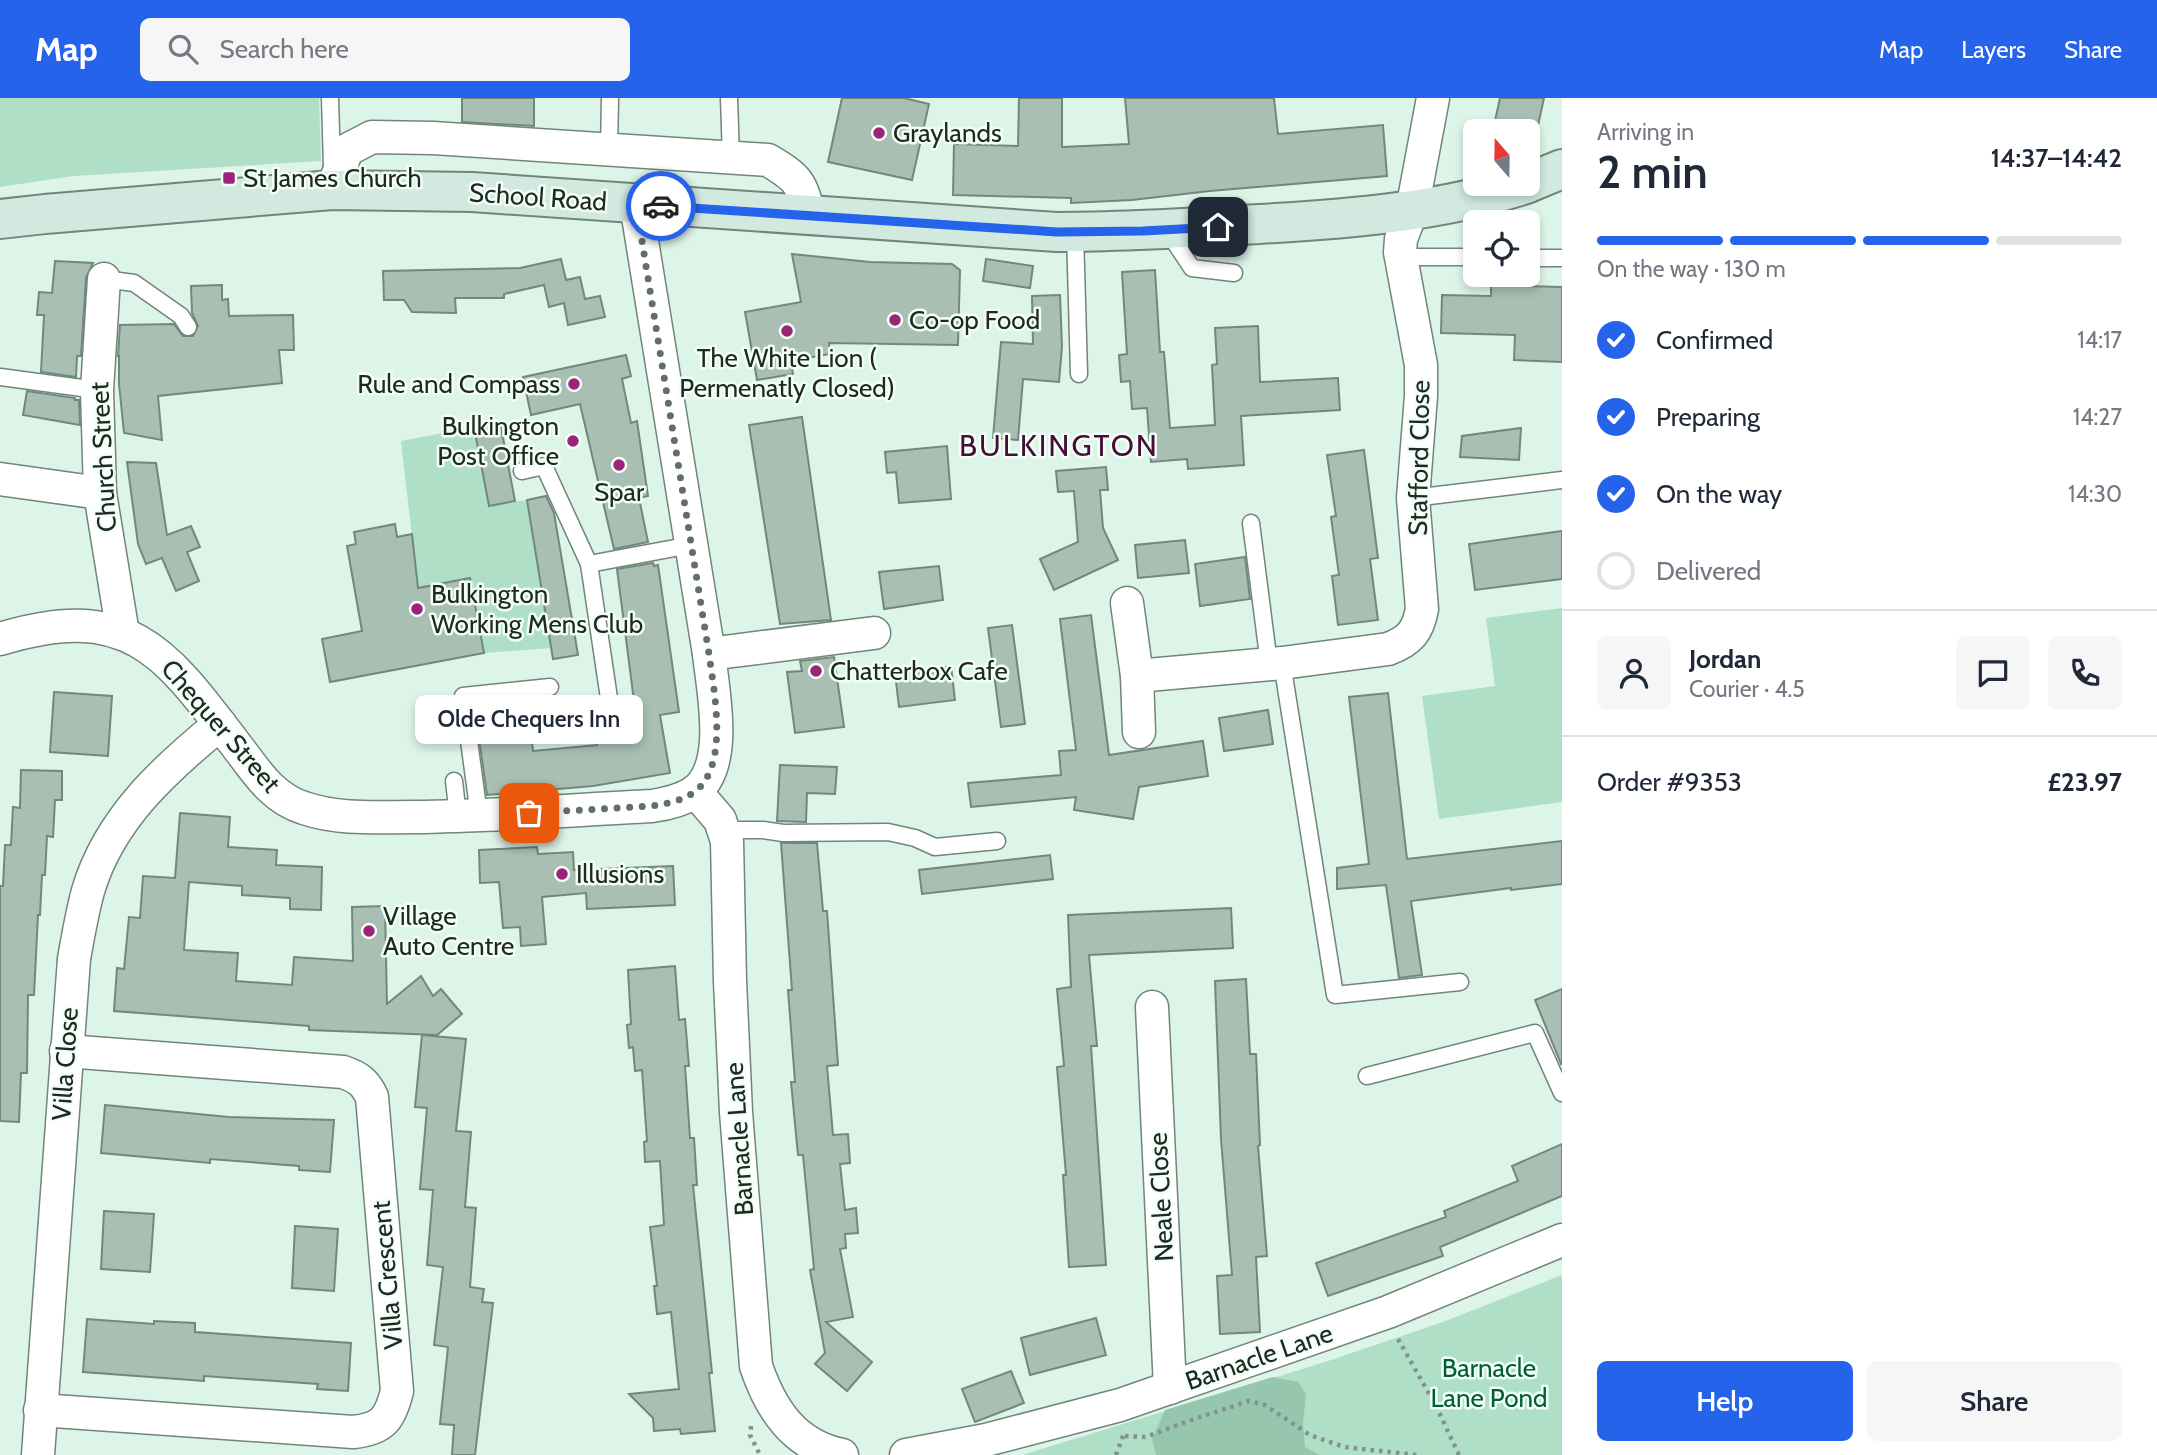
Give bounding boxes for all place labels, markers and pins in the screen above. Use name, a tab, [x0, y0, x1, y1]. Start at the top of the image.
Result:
place label: Graylands	[893, 117, 1002, 149]
marker: Graylands	[871, 125, 887, 141]
place label: St James Church	[243, 162, 422, 194]
marker: St James Church	[221, 170, 237, 186]
pin	[1188, 197, 1248, 257]
place label: Co-op Food	[909, 304, 1040, 336]
marker: Co-op Food	[887, 312, 903, 328]
marker: The White Lion ( Permenatly Closed)	[779, 323, 795, 339]
place label: The White Lion ( Permenatly Closed)	[679, 342, 895, 404]
place label: Rule and Compass	[357, 368, 560, 400]
marker: Rule and Compass	[566, 376, 582, 392]
place label: Bulkington Post Office	[437, 410, 559, 472]
marker: Bulkington Post Office	[565, 433, 581, 449]
marker: Spar	[611, 457, 627, 473]
place label: Spar	[594, 476, 645, 508]
place label: Bulkington Working Mens Club	[431, 578, 643, 640]
marker: Bulkington Working Mens Club	[409, 601, 425, 617]
place label: Chatterbox Cafe	[830, 655, 1008, 687]
marker: Chatterbox Cafe	[808, 663, 824, 679]
callout: Olde Chequers Inn	[415, 694, 643, 743]
pin	[499, 783, 559, 843]
place label: Illusions	[576, 858, 664, 890]
marker: Illusions	[554, 866, 570, 882]
place label: Village Auto Centre	[383, 900, 514, 962]
marker: Village Auto Centre	[361, 923, 377, 939]

